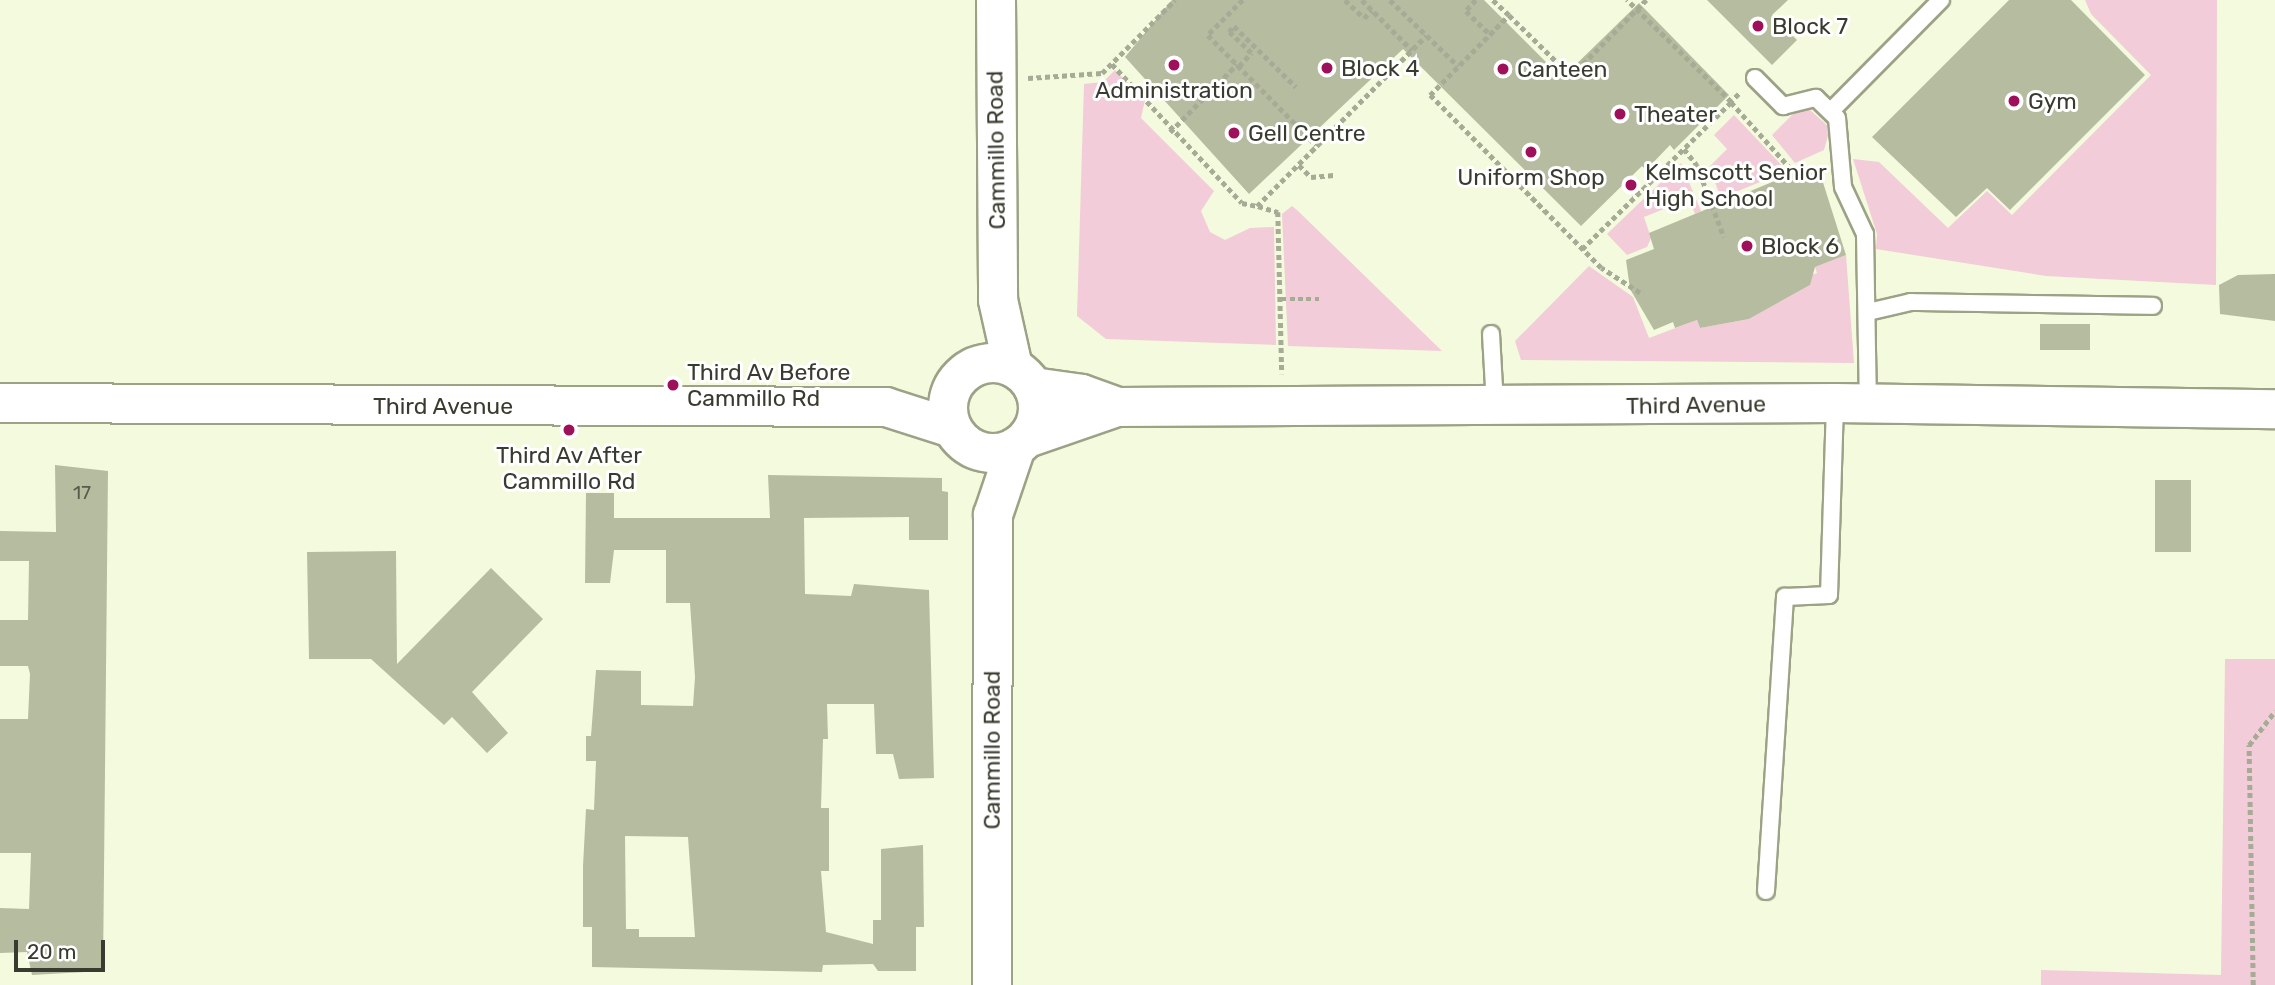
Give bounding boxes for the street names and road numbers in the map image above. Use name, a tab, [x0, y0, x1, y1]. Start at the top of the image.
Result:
street label: Cammillo Road	[981, 70, 1011, 230]
street label: Third Avenue	[1625, 390, 1767, 420]
street label: Third Avenue	[373, 392, 513, 420]
street label: Cammillo Road	[978, 671, 1006, 829]

